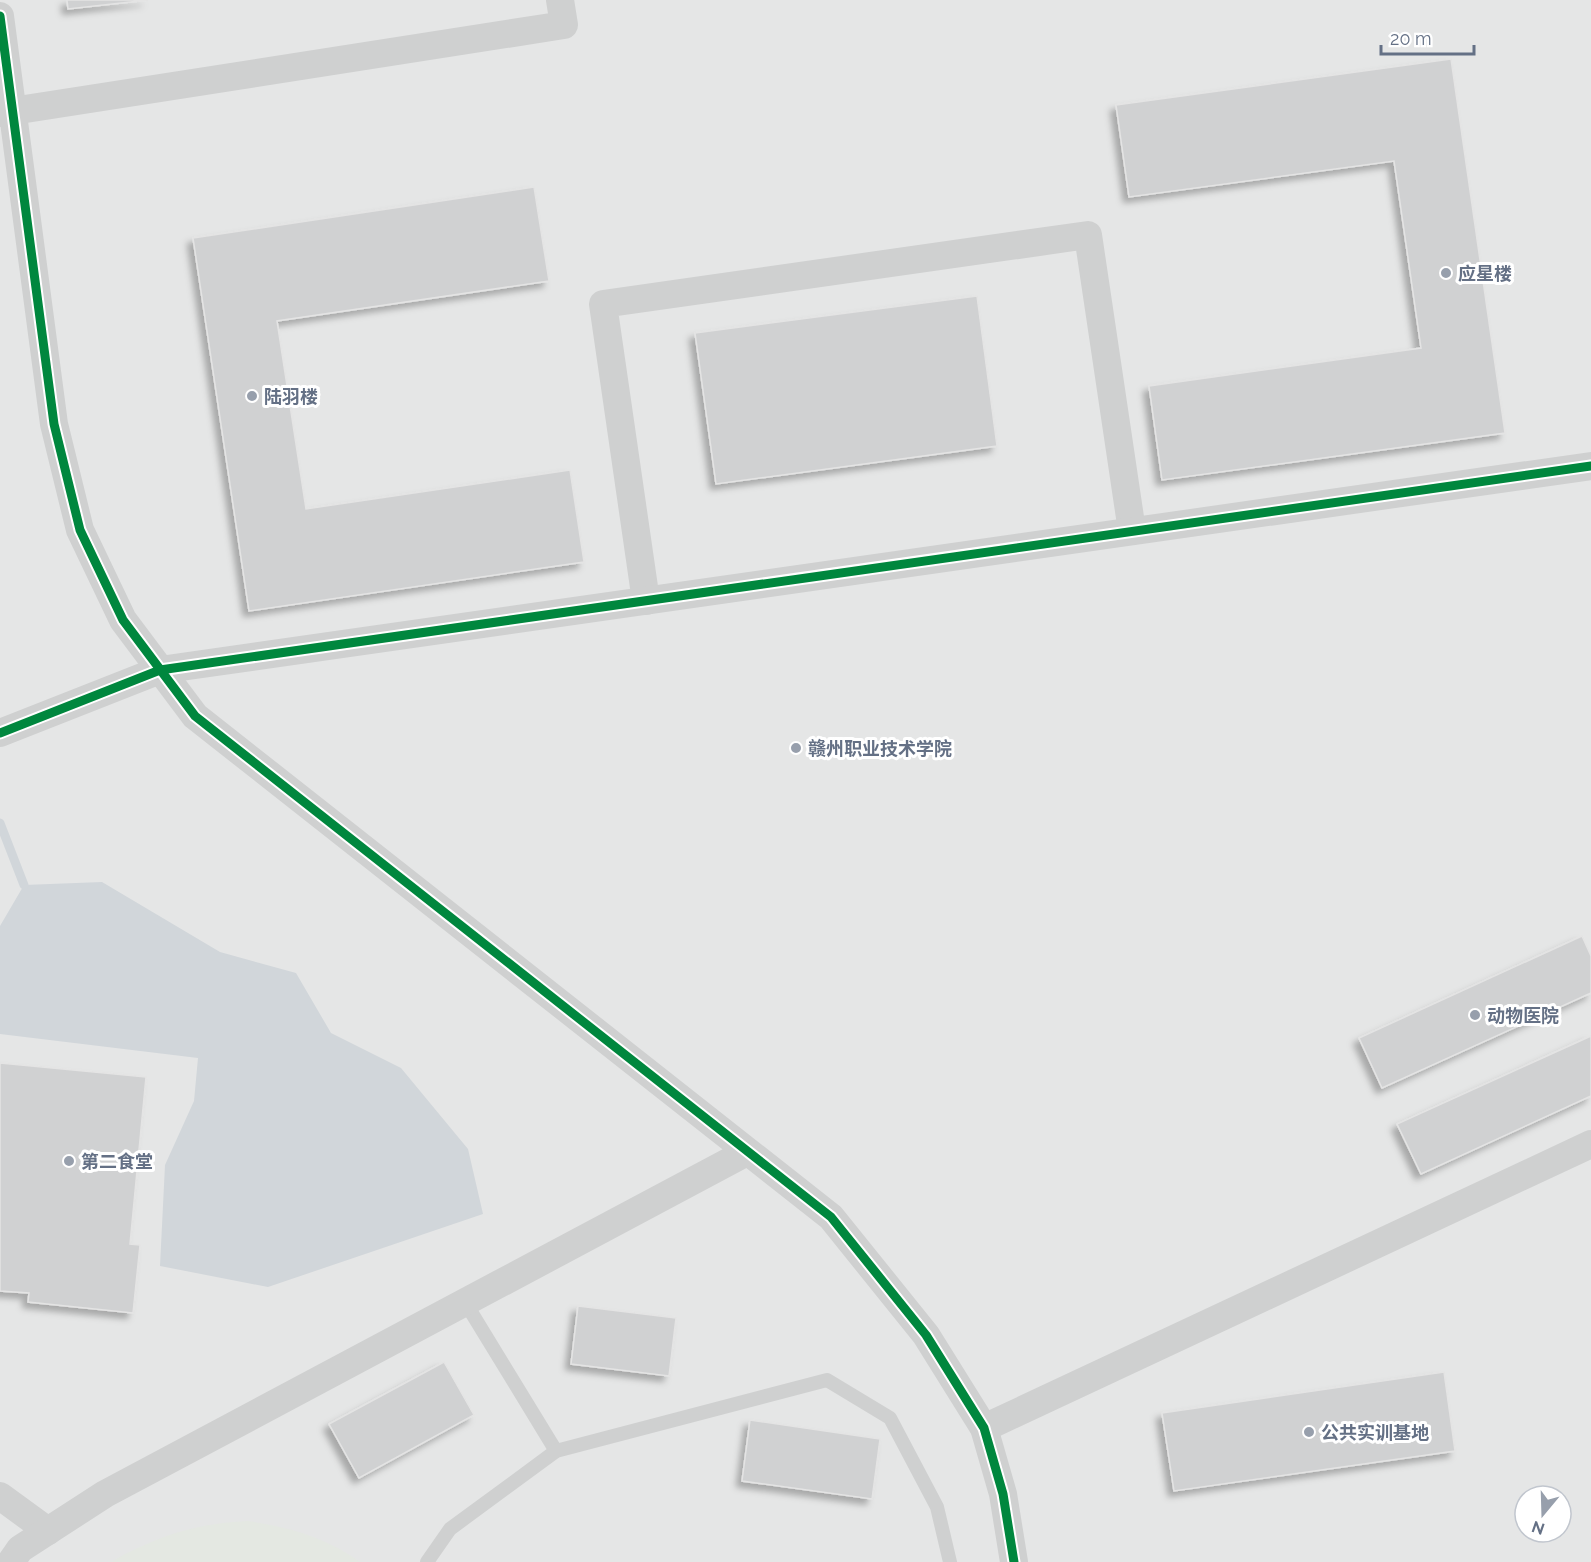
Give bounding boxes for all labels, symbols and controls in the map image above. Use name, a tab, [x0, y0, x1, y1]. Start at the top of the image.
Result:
scale bar	[1381, 18, 1474, 56]
text: 20 m	[1390, 28, 1432, 49]
place label: 应星楼	[1458, 263, 1512, 284]
marker: 应星楼	[1439, 266, 1453, 280]
place label: 陆羽楼	[264, 386, 318, 407]
marker: 陆羽楼	[245, 389, 259, 403]
place label: 赣州职业技术学院	[808, 738, 952, 759]
marker: 赣州职业技术学院	[789, 741, 803, 755]
place label: 动物医院	[1487, 1005, 1559, 1026]
marker: 动物医院	[1468, 1008, 1482, 1022]
place label: 第二食堂	[81, 1151, 153, 1172]
marker: 第二食堂	[62, 1154, 76, 1168]
place label: 公共实训基地	[1321, 1422, 1429, 1443]
marker: 公共实训基地	[1302, 1425, 1316, 1439]
north arrow	[1513, 1484, 1573, 1544]
text: N	[1529, 1517, 1547, 1539]

